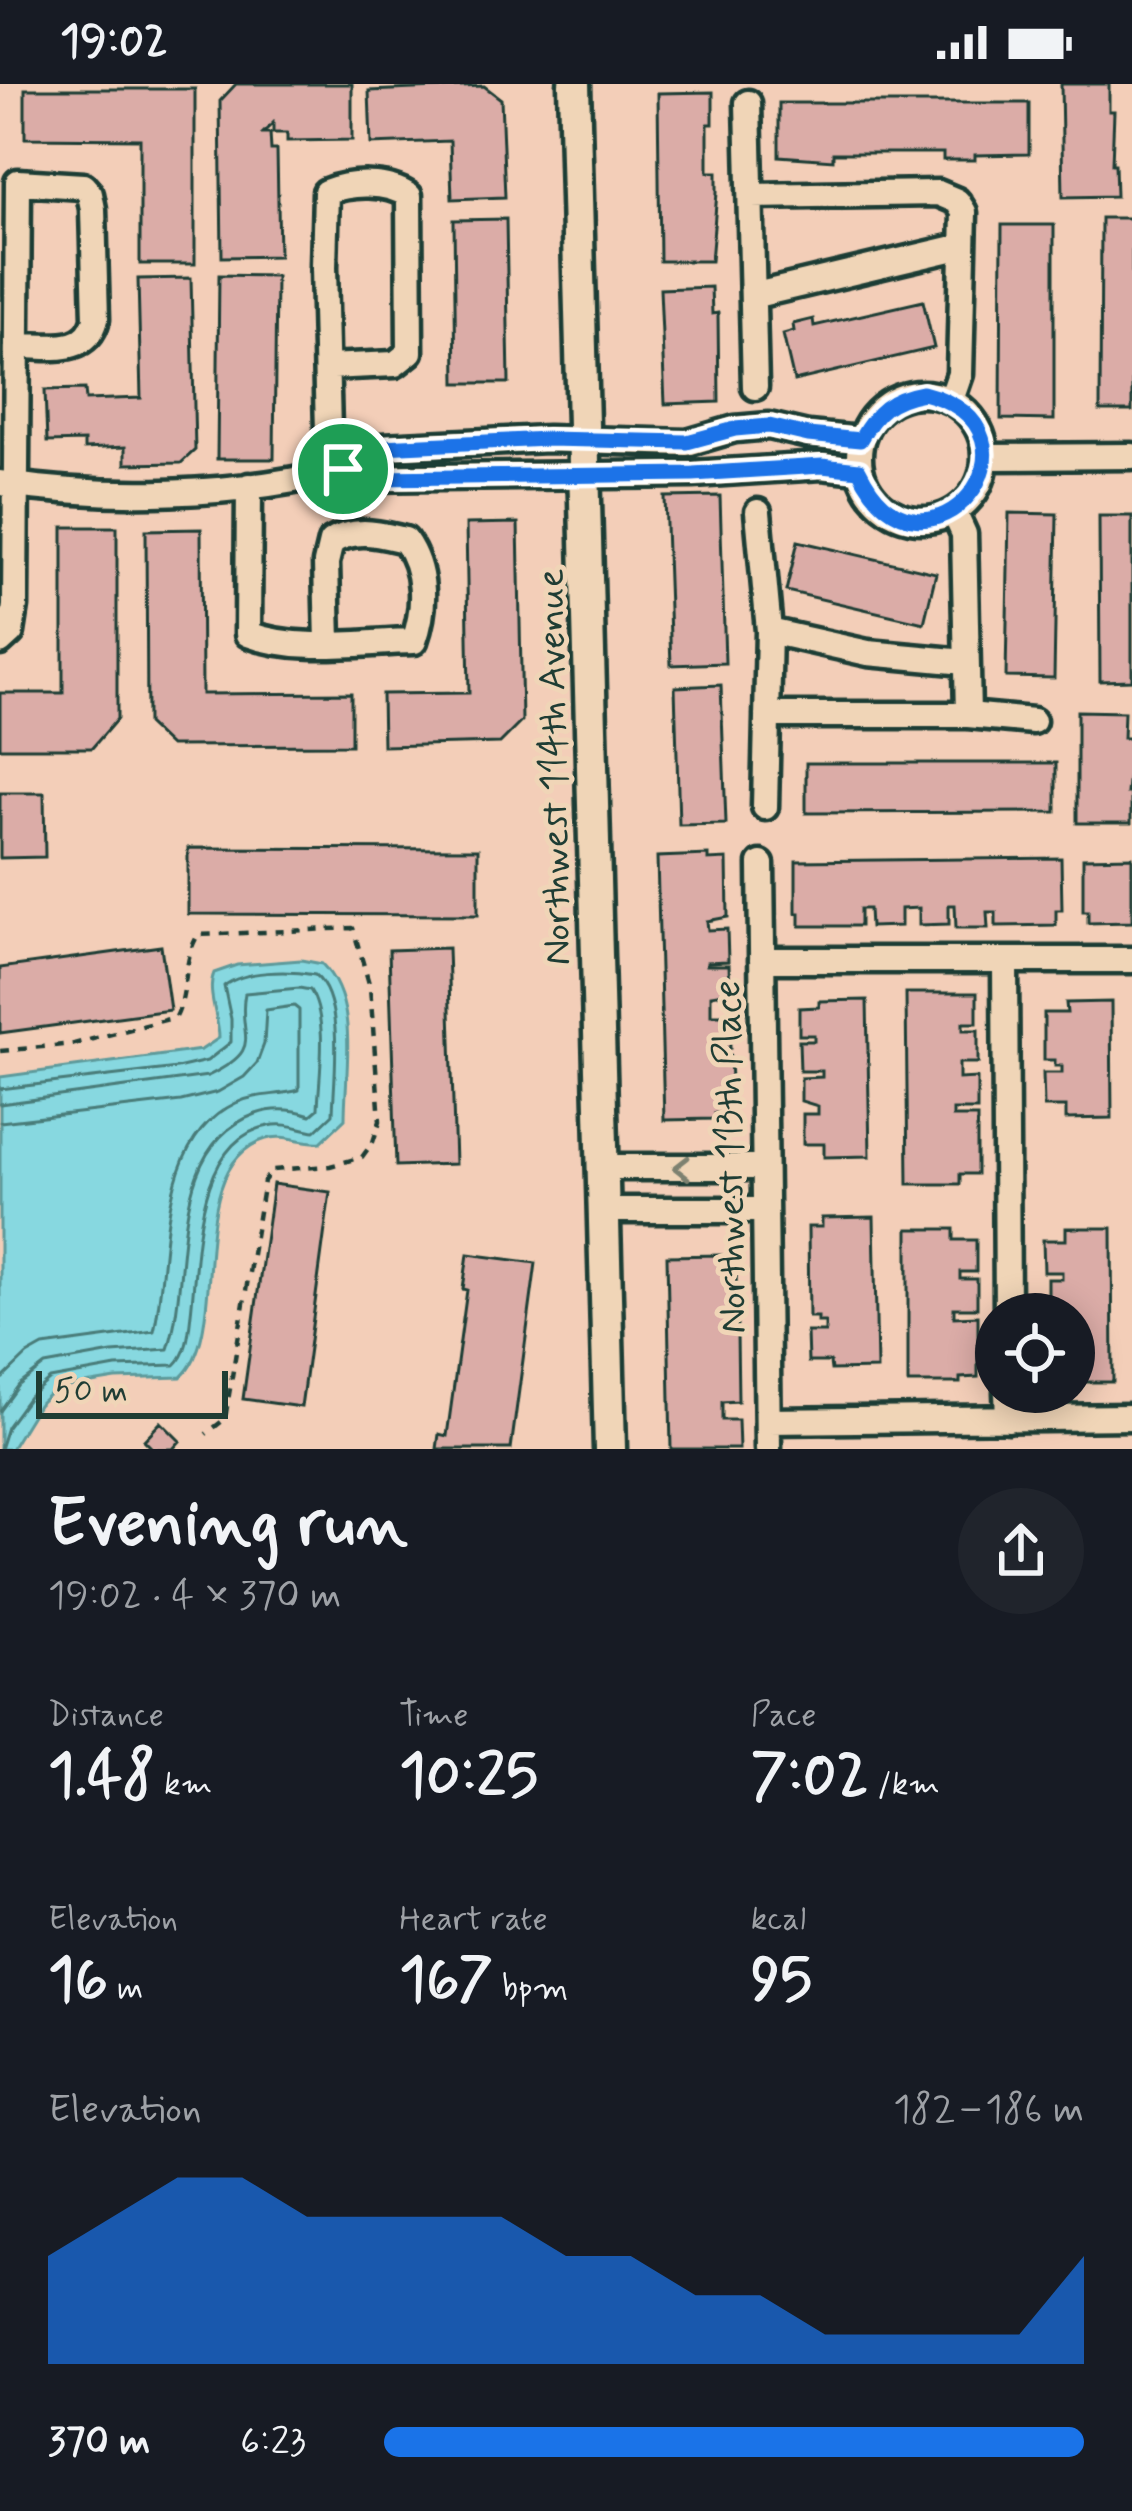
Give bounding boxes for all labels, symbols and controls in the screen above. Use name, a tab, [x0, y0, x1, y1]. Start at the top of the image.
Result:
text: 19:02	[60, 13, 168, 72]
pin	[292, 418, 394, 520]
icon: arrive	[310, 436, 376, 502]
street label: Northwest 114th Avenue	[527, 568, 584, 966]
street label: Northwest 113th Place	[703, 980, 760, 1334]
one-way arrow	[672, 1155, 690, 1181]
map controls	[975, 1293, 1095, 1413]
button: locate	[975, 1293, 1095, 1413]
scale bar	[36, 1365, 228, 1418]
text: 50 m	[54, 1370, 128, 1414]
text: Evening run	[48, 1483, 408, 1569]
button: share	[958, 1488, 1084, 1614]
text: 19:02 · 4 × 370 m	[48, 1571, 341, 1622]
text: Distance	[48, 1694, 164, 1738]
text: Time	[399, 1694, 468, 1738]
text: Pace	[751, 1694, 816, 1738]
text: 1.48	[48, 1738, 155, 1817]
text: 10:25	[399, 1738, 538, 1817]
text: 7:02	[751, 1738, 868, 1817]
text: km	[155, 1763, 212, 1807]
text: /km	[868, 1763, 940, 1807]
text: Elevation	[48, 1898, 178, 1942]
text: Heart rate	[399, 1898, 548, 1942]
text: kcal	[751, 1898, 806, 1942]
text: 16	[48, 1942, 108, 2021]
text: 167	[399, 1942, 493, 2021]
text: 95	[751, 1942, 812, 2021]
text: m	[108, 1967, 143, 2011]
text: bpm	[493, 1967, 568, 2011]
text: Elevation	[48, 2085, 202, 2136]
text: 182–186 m	[893, 2085, 1084, 2136]
text: 370 m	[48, 2417, 150, 2468]
text: 6:23	[240, 2417, 306, 2468]

